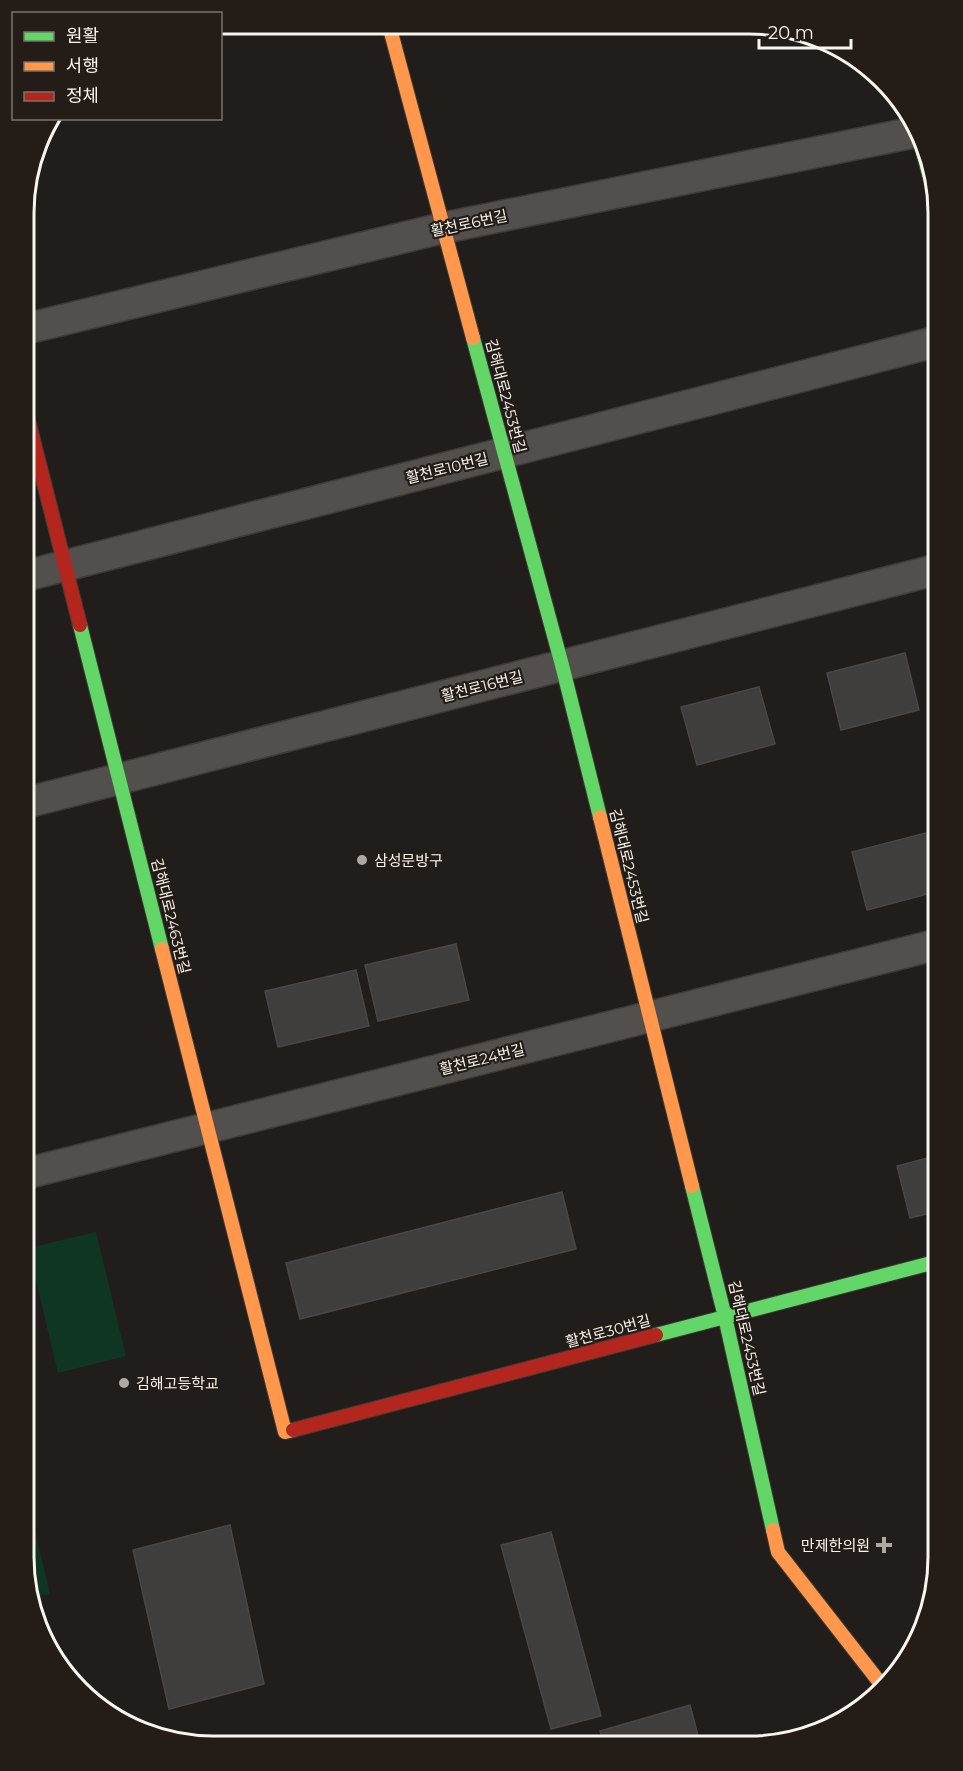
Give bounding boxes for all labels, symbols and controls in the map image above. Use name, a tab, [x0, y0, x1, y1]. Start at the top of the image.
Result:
legend	[12, 12, 222, 120]
scale bar	[759, 12, 850, 50]
text: 20 m	[768, 22, 814, 44]
text: 원활	[66, 25, 99, 47]
text: 서행	[66, 55, 99, 77]
text: 정체	[66, 85, 99, 107]
street label: 활천로6번길	[429, 206, 509, 240]
street label: 김해대로2453번길	[482, 337, 530, 455]
street label: 활천로10번길	[404, 449, 490, 487]
street label: 활천로16번길	[439, 667, 525, 705]
street label: 김해대로2453번길	[606, 807, 652, 925]
place label: 삼성문방구	[374, 851, 443, 870]
marker: 삼성문방구	[355, 853, 369, 867]
street label: 김해대로2463번길	[147, 856, 195, 976]
street label: 활천로24번길	[437, 1039, 527, 1079]
street label: 김해대로2453번길	[724, 1278, 770, 1398]
street label: 활천로30번길	[563, 1311, 653, 1351]
place label: 김해고등학교	[136, 1374, 219, 1393]
marker: 김해고등학교	[117, 1376, 131, 1390]
place label: 만제한의원	[801, 1536, 870, 1555]
marker: 만제한의원	[875, 1536, 893, 1554]

